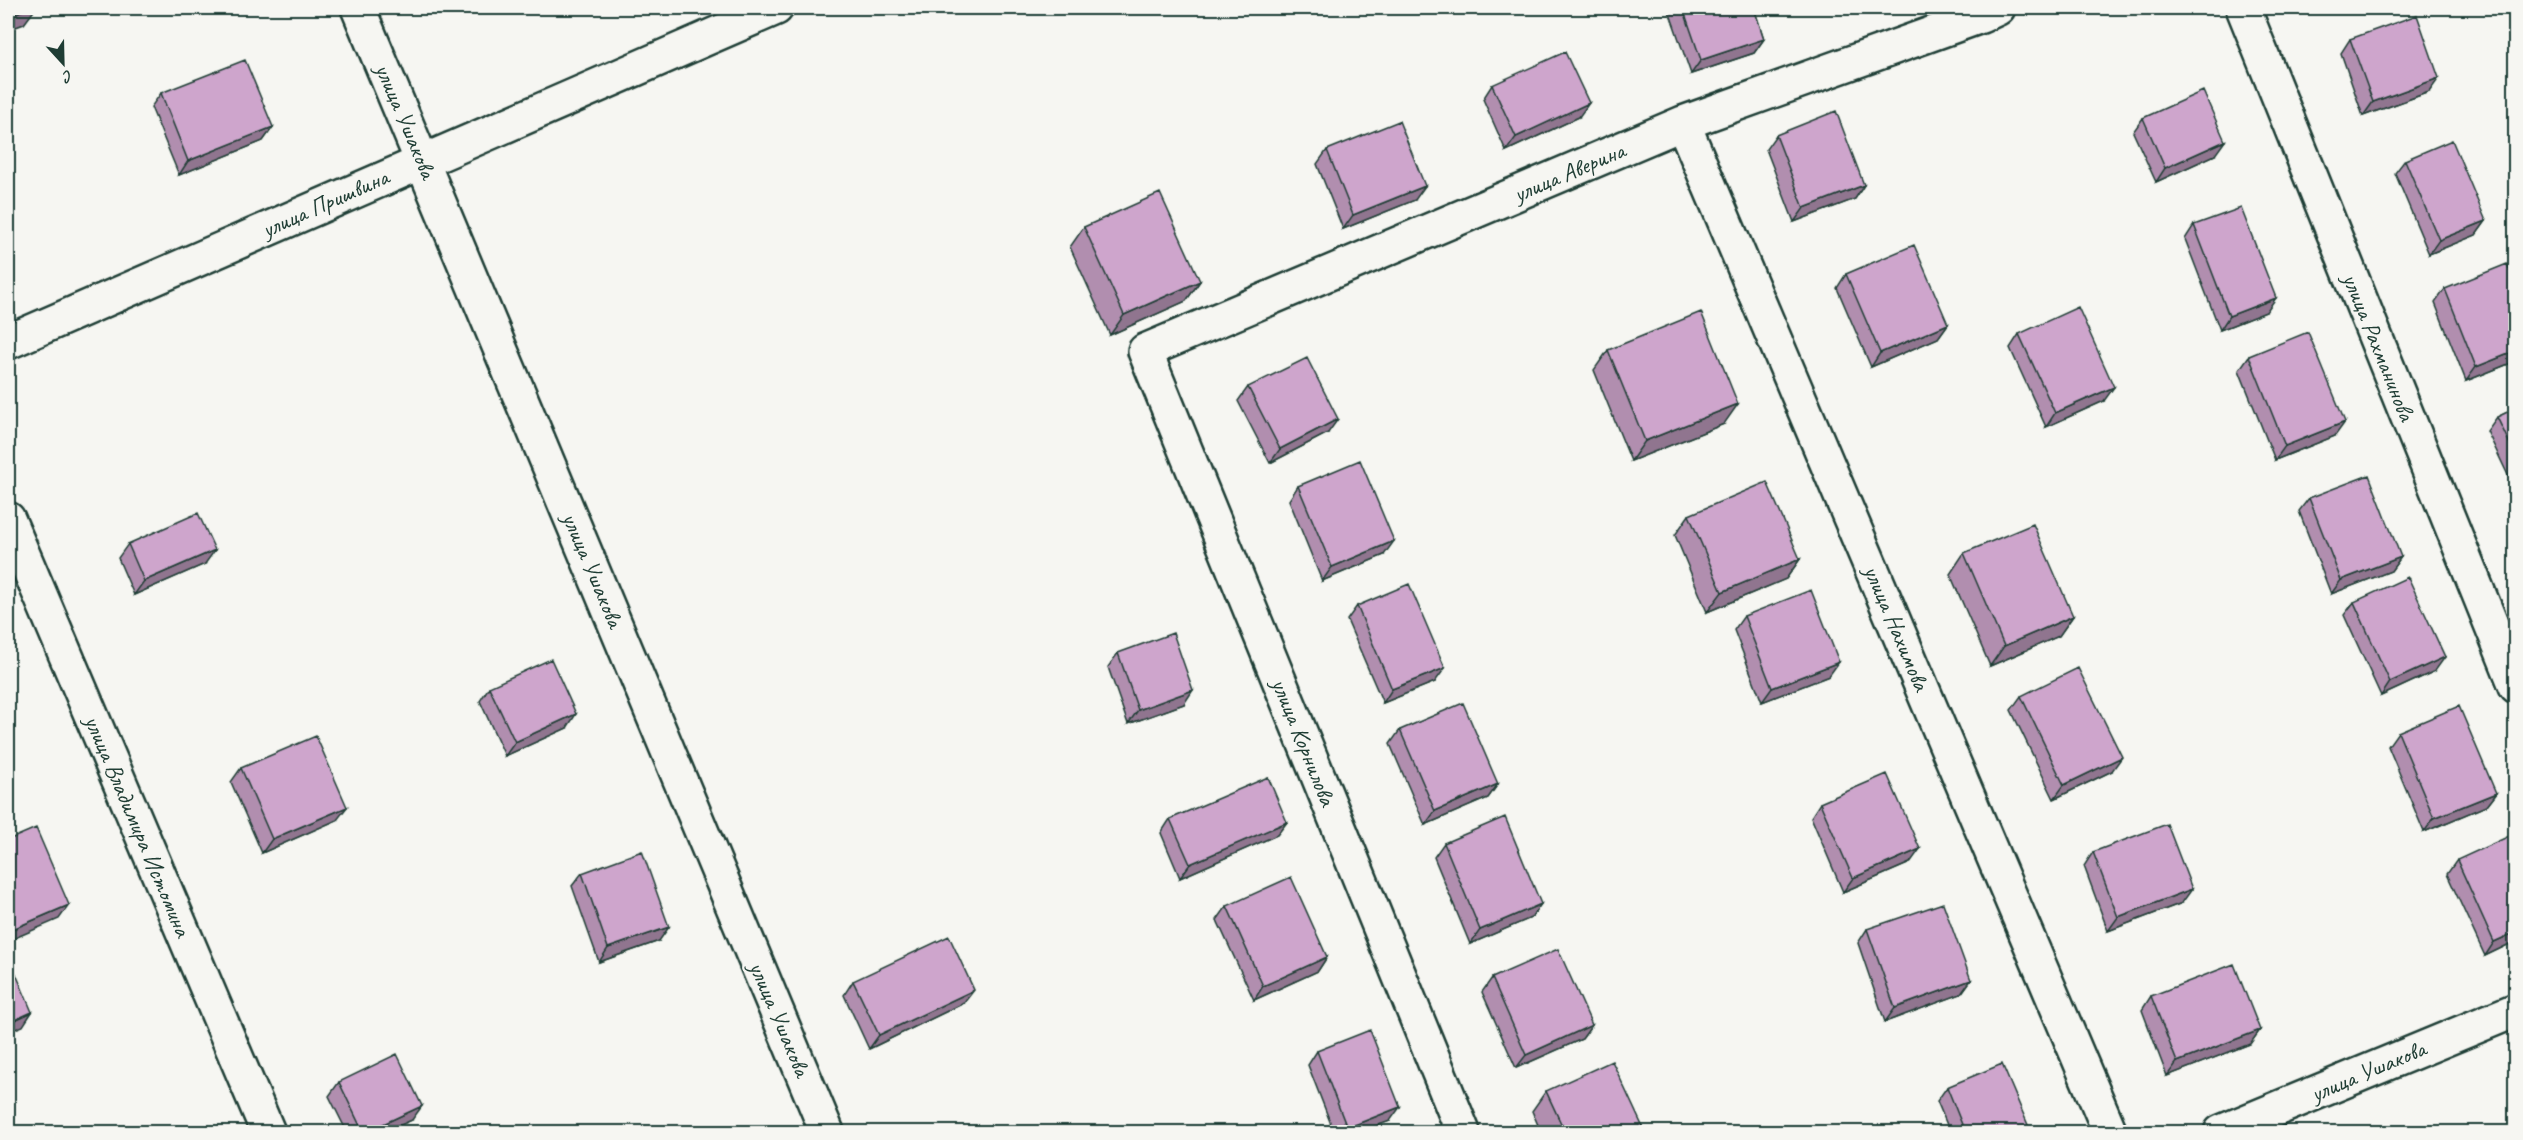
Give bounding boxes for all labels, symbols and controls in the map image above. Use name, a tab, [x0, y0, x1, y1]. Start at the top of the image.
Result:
north arrow	[33, 33, 93, 93]
street label: улица Ушакова	[368, 57, 444, 185]
text: С	[59, 65, 76, 88]
street label: улица Аверина	[1507, 134, 1631, 210]
street label: улица Пришвина	[255, 161, 395, 245]
street label: улица Рахманинова	[2335, 267, 2423, 426]
street label: улица Ушакова	[555, 506, 631, 634]
street label: улица Нахимова	[1856, 559, 1937, 697]
street label: улица Корнилова	[1264, 672, 1344, 811]
street label: улица Владимира Истомина	[77, 709, 199, 943]
street label: улица Ушакова	[742, 955, 818, 1083]
street label: улица Ушакова	[2304, 1033, 2432, 1109]

